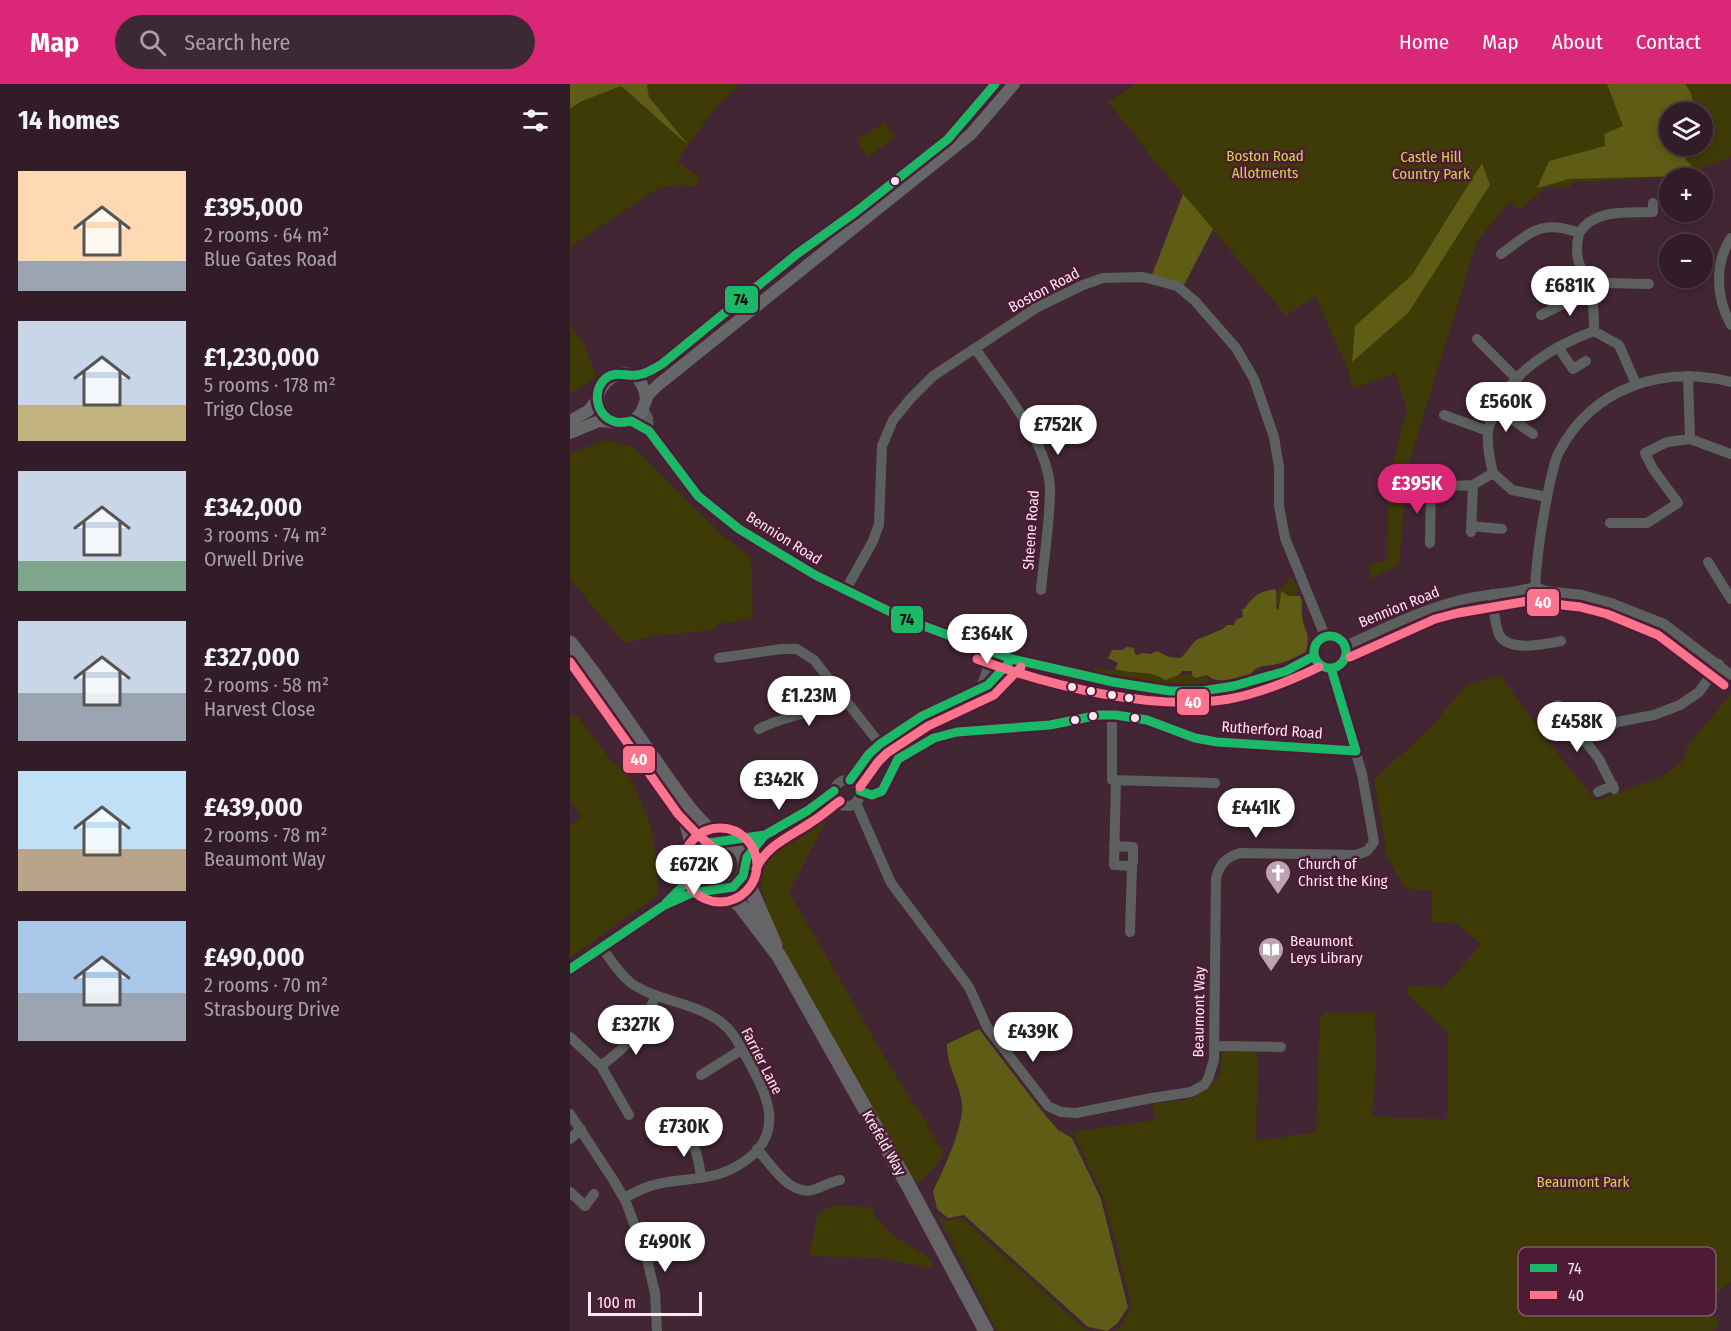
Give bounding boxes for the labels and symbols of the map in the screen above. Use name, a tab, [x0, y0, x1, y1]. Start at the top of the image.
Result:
park label: Boston Road Allotments	[1226, 147, 1304, 182]
park label: Castle Hill Country Park	[1392, 148, 1470, 183]
unlabelled marker	[889, 175, 901, 187]
street label: Boston Road	[1006, 264, 1082, 316]
pin: £681K	[1528, 266, 1612, 317]
line badge: 74	[724, 285, 759, 314]
text: 74	[734, 290, 748, 309]
pin: £560K	[1464, 382, 1548, 433]
pin: £752K	[1016, 405, 1100, 456]
pin: £395K	[1375, 464, 1459, 515]
street label: Sheene Road	[1019, 489, 1043, 571]
street label: Bennion Road	[743, 508, 825, 568]
street label: Bennion Road	[1356, 583, 1442, 631]
line badge: 40	[1526, 588, 1560, 617]
text: 40	[1535, 593, 1552, 612]
line badge: 74	[890, 605, 924, 634]
text: 74	[900, 610, 914, 629]
pin: £364K	[945, 614, 1029, 665]
pin: £1.23M	[760, 676, 858, 727]
unlabelled marker	[1066, 681, 1078, 693]
unlabelled marker	[1085, 685, 1097, 697]
line badge: 40	[1176, 688, 1210, 716]
unlabelled marker	[1106, 689, 1118, 701]
unlabelled marker	[1123, 692, 1135, 704]
text: 40	[1185, 693, 1202, 712]
pin: £458K	[1535, 702, 1619, 753]
unlabelled marker	[1087, 710, 1099, 722]
unlabelled marker	[1129, 712, 1141, 724]
unlabelled marker	[1069, 714, 1081, 726]
street label: Rutherford Road	[1221, 717, 1323, 743]
line badge: 40	[622, 745, 656, 774]
text: 40	[631, 750, 648, 769]
pin: £342K	[737, 760, 821, 811]
pin: £441K	[1214, 788, 1298, 839]
pin: £672K	[652, 845, 736, 896]
place label: Church of Christ the King	[1298, 855, 1388, 890]
church icon: Church of Christ the King	[1263, 858, 1293, 896]
place label: Beaumont Leys Library	[1290, 932, 1363, 967]
library icon: Beaumont Leys Library	[1256, 935, 1286, 973]
street label: Beaumont Way	[1189, 966, 1209, 1058]
pin: £327K	[594, 1005, 678, 1056]
pin: £439K	[991, 1012, 1075, 1063]
street label: Farrier Lane	[737, 1025, 787, 1097]
pin: £730K	[642, 1107, 726, 1158]
street label: Krefeld Way	[858, 1107, 910, 1179]
park label: Beaumont Park	[1536, 1173, 1630, 1191]
pin: £490K	[623, 1222, 707, 1273]
legend	[1518, 1247, 1716, 1316]
text: 74	[1568, 1259, 1582, 1278]
text: 40	[1568, 1286, 1584, 1305]
scale bar	[588, 1289, 702, 1316]

